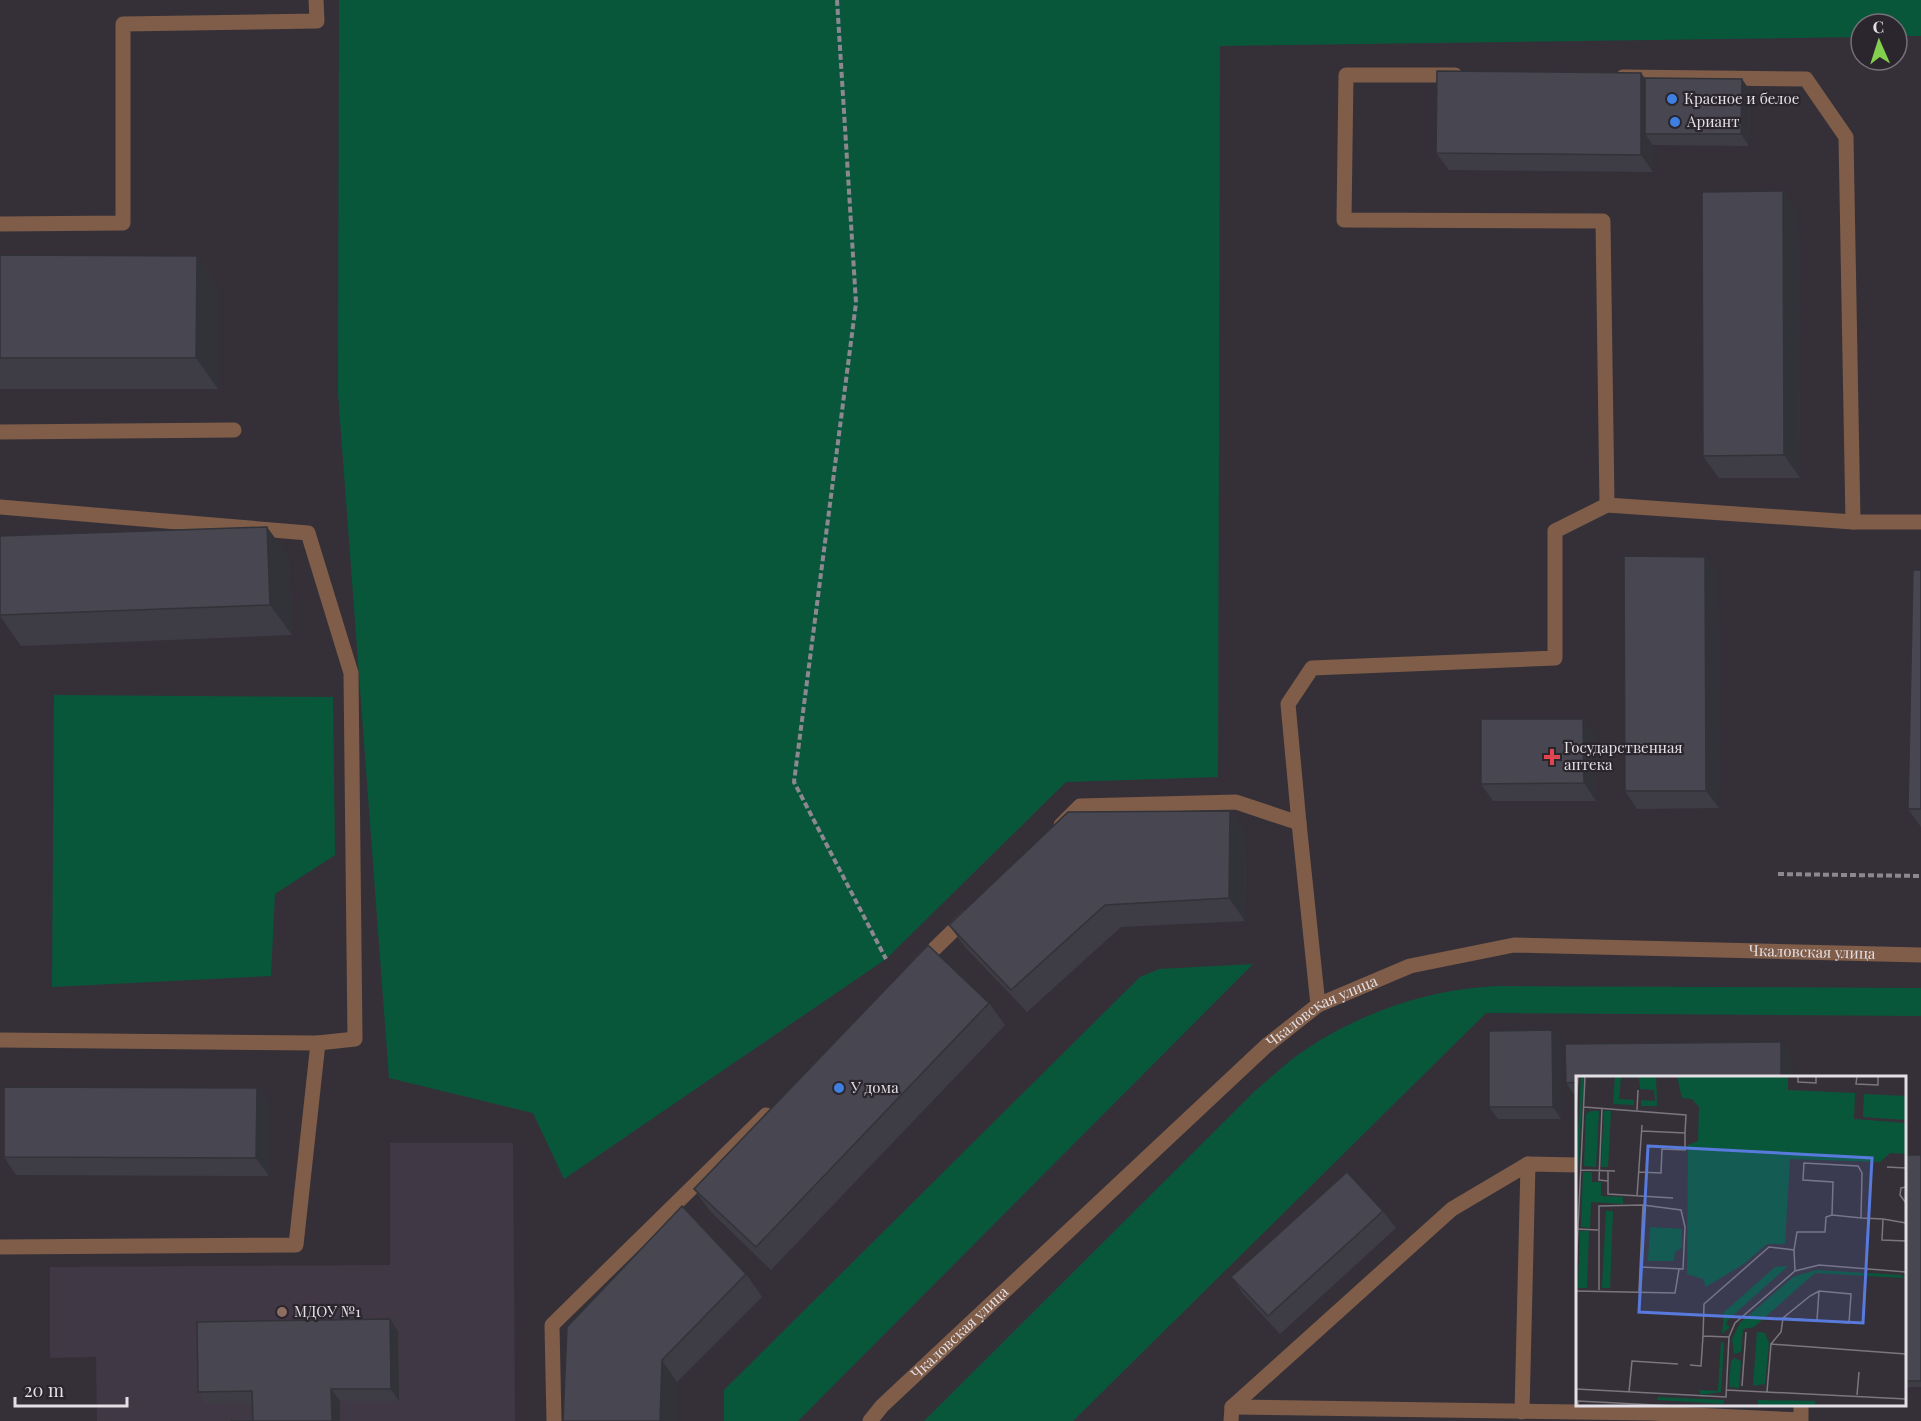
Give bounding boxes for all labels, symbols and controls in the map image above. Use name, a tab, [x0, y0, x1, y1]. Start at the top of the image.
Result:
north arrow	[1849, 12, 1909, 72]
text: С	[1872, 16, 1884, 37]
place label: Красное и белое	[1684, 88, 1799, 108]
marker: Красное и белое	[1665, 92, 1679, 106]
place label: Ариант	[1686, 111, 1740, 131]
marker: Ариант	[1668, 115, 1682, 129]
place label: Государственная аптека	[1564, 737, 1683, 774]
marker: Государственная аптека	[1545, 750, 1559, 764]
street label: Чкаловская улица	[1748, 940, 1876, 963]
street label: Чкаловская улица	[1262, 970, 1381, 1051]
inset map	[1576, 1076, 1906, 1406]
place label: У дома	[850, 1077, 899, 1097]
marker: У дома	[832, 1081, 846, 1095]
street label: Чкаловская улица	[906, 1281, 1013, 1383]
place label: МДОУ №1	[294, 1301, 361, 1321]
marker: МДОУ №1	[275, 1305, 289, 1319]
scale bar	[15, 1370, 128, 1408]
text: 20 m	[24, 1378, 64, 1402]

